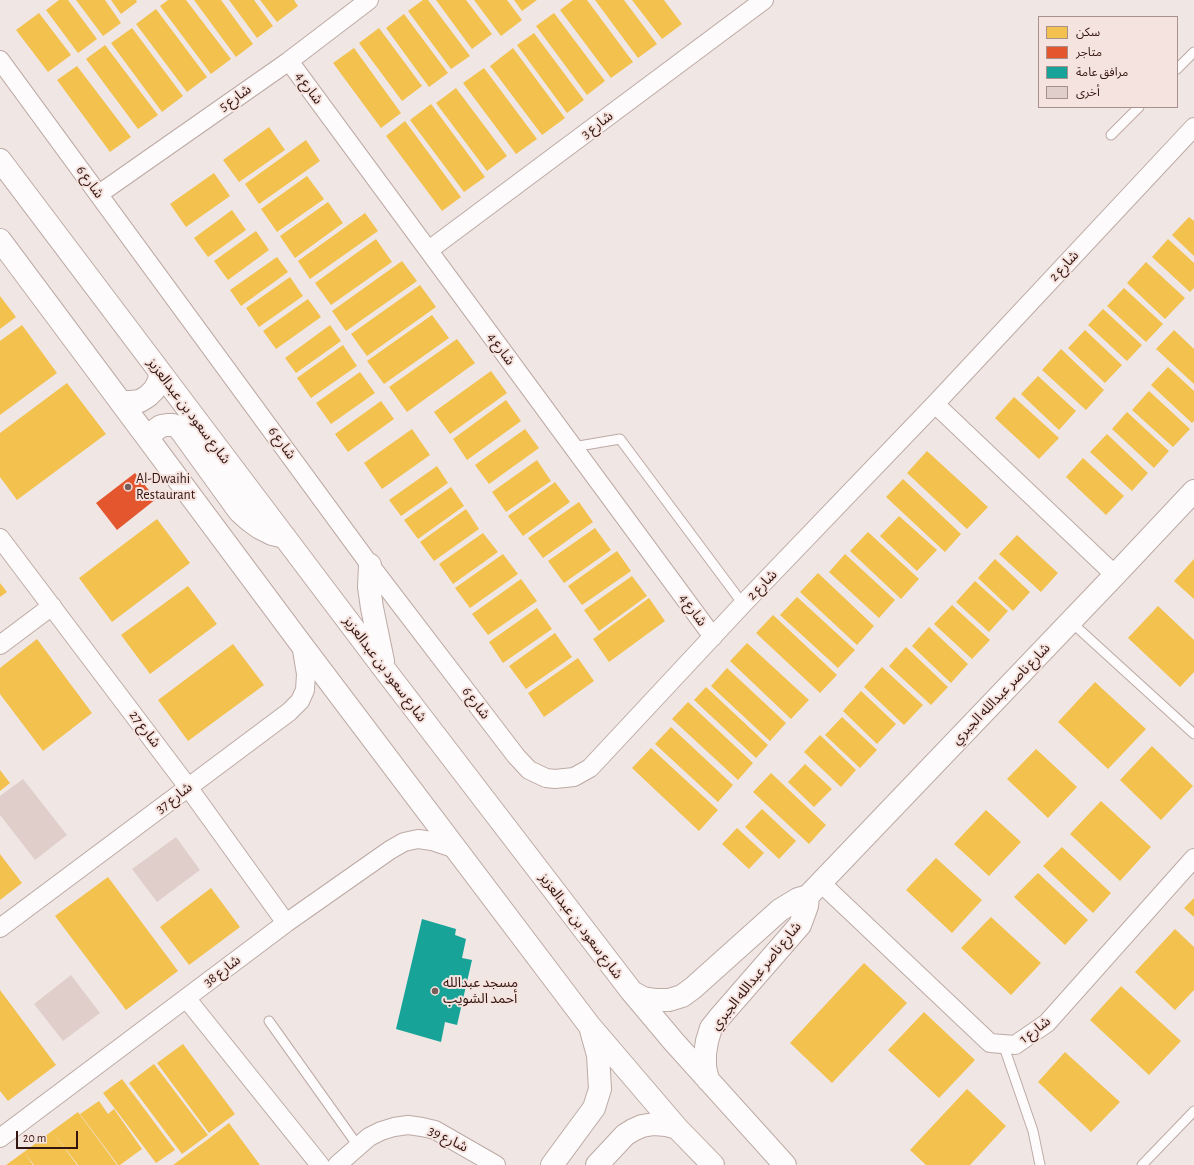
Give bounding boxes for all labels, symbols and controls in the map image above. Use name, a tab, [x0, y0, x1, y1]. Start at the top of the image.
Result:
legend	[1038, 16, 1178, 108]
text: سكن	[1076, 26, 1100, 38]
text: متاجر	[1076, 46, 1102, 58]
text: مرافق عامة	[1076, 66, 1128, 78]
street label: شارع 4	[292, 68, 326, 108]
street label: شارع 5	[216, 81, 254, 115]
text: أخرى	[1076, 86, 1100, 98]
street label: شارع 3	[578, 108, 616, 142]
street label: شارع 6	[73, 162, 107, 202]
street label: شارع 2	[1046, 247, 1082, 285]
street label: شارع 4	[484, 329, 518, 369]
street label: شارع سعود بن عبدالعزيز	[144, 355, 234, 467]
street label: شارع 6	[265, 423, 299, 463]
place label: Al-Dwaihi Restaurant	[136, 471, 195, 504]
marker: Al-Dwaihi Restaurant	[123, 482, 133, 492]
street label: شارع 2	[743, 566, 781, 604]
street label: شارع 4	[676, 590, 710, 630]
street label: شارع سعود بن عبدالعزيز	[340, 613, 430, 725]
street label: شارع ناصر عبدالله الجبري	[948, 640, 1054, 748]
street label: شارع 6	[458, 683, 494, 723]
street label: شارع 27	[126, 707, 164, 751]
street label: شارع 37	[152, 779, 196, 817]
street label: شارع سعود بن عبدالعزيز	[536, 870, 626, 982]
street label: شارع ناصر عبدالله الجبري	[707, 918, 805, 1034]
street label: شارع 38	[200, 952, 244, 990]
place label: مسجد عبدالله أحمد الشويب	[443, 975, 518, 1008]
marker: مسجد عبدالله أحمد الشويب	[430, 986, 440, 996]
street label: شارع 1	[1016, 1013, 1054, 1047]
street label: شارع 39	[425, 1122, 471, 1156]
scale bar	[18, 1123, 80, 1149]
text: 20 m	[23, 1132, 46, 1144]

